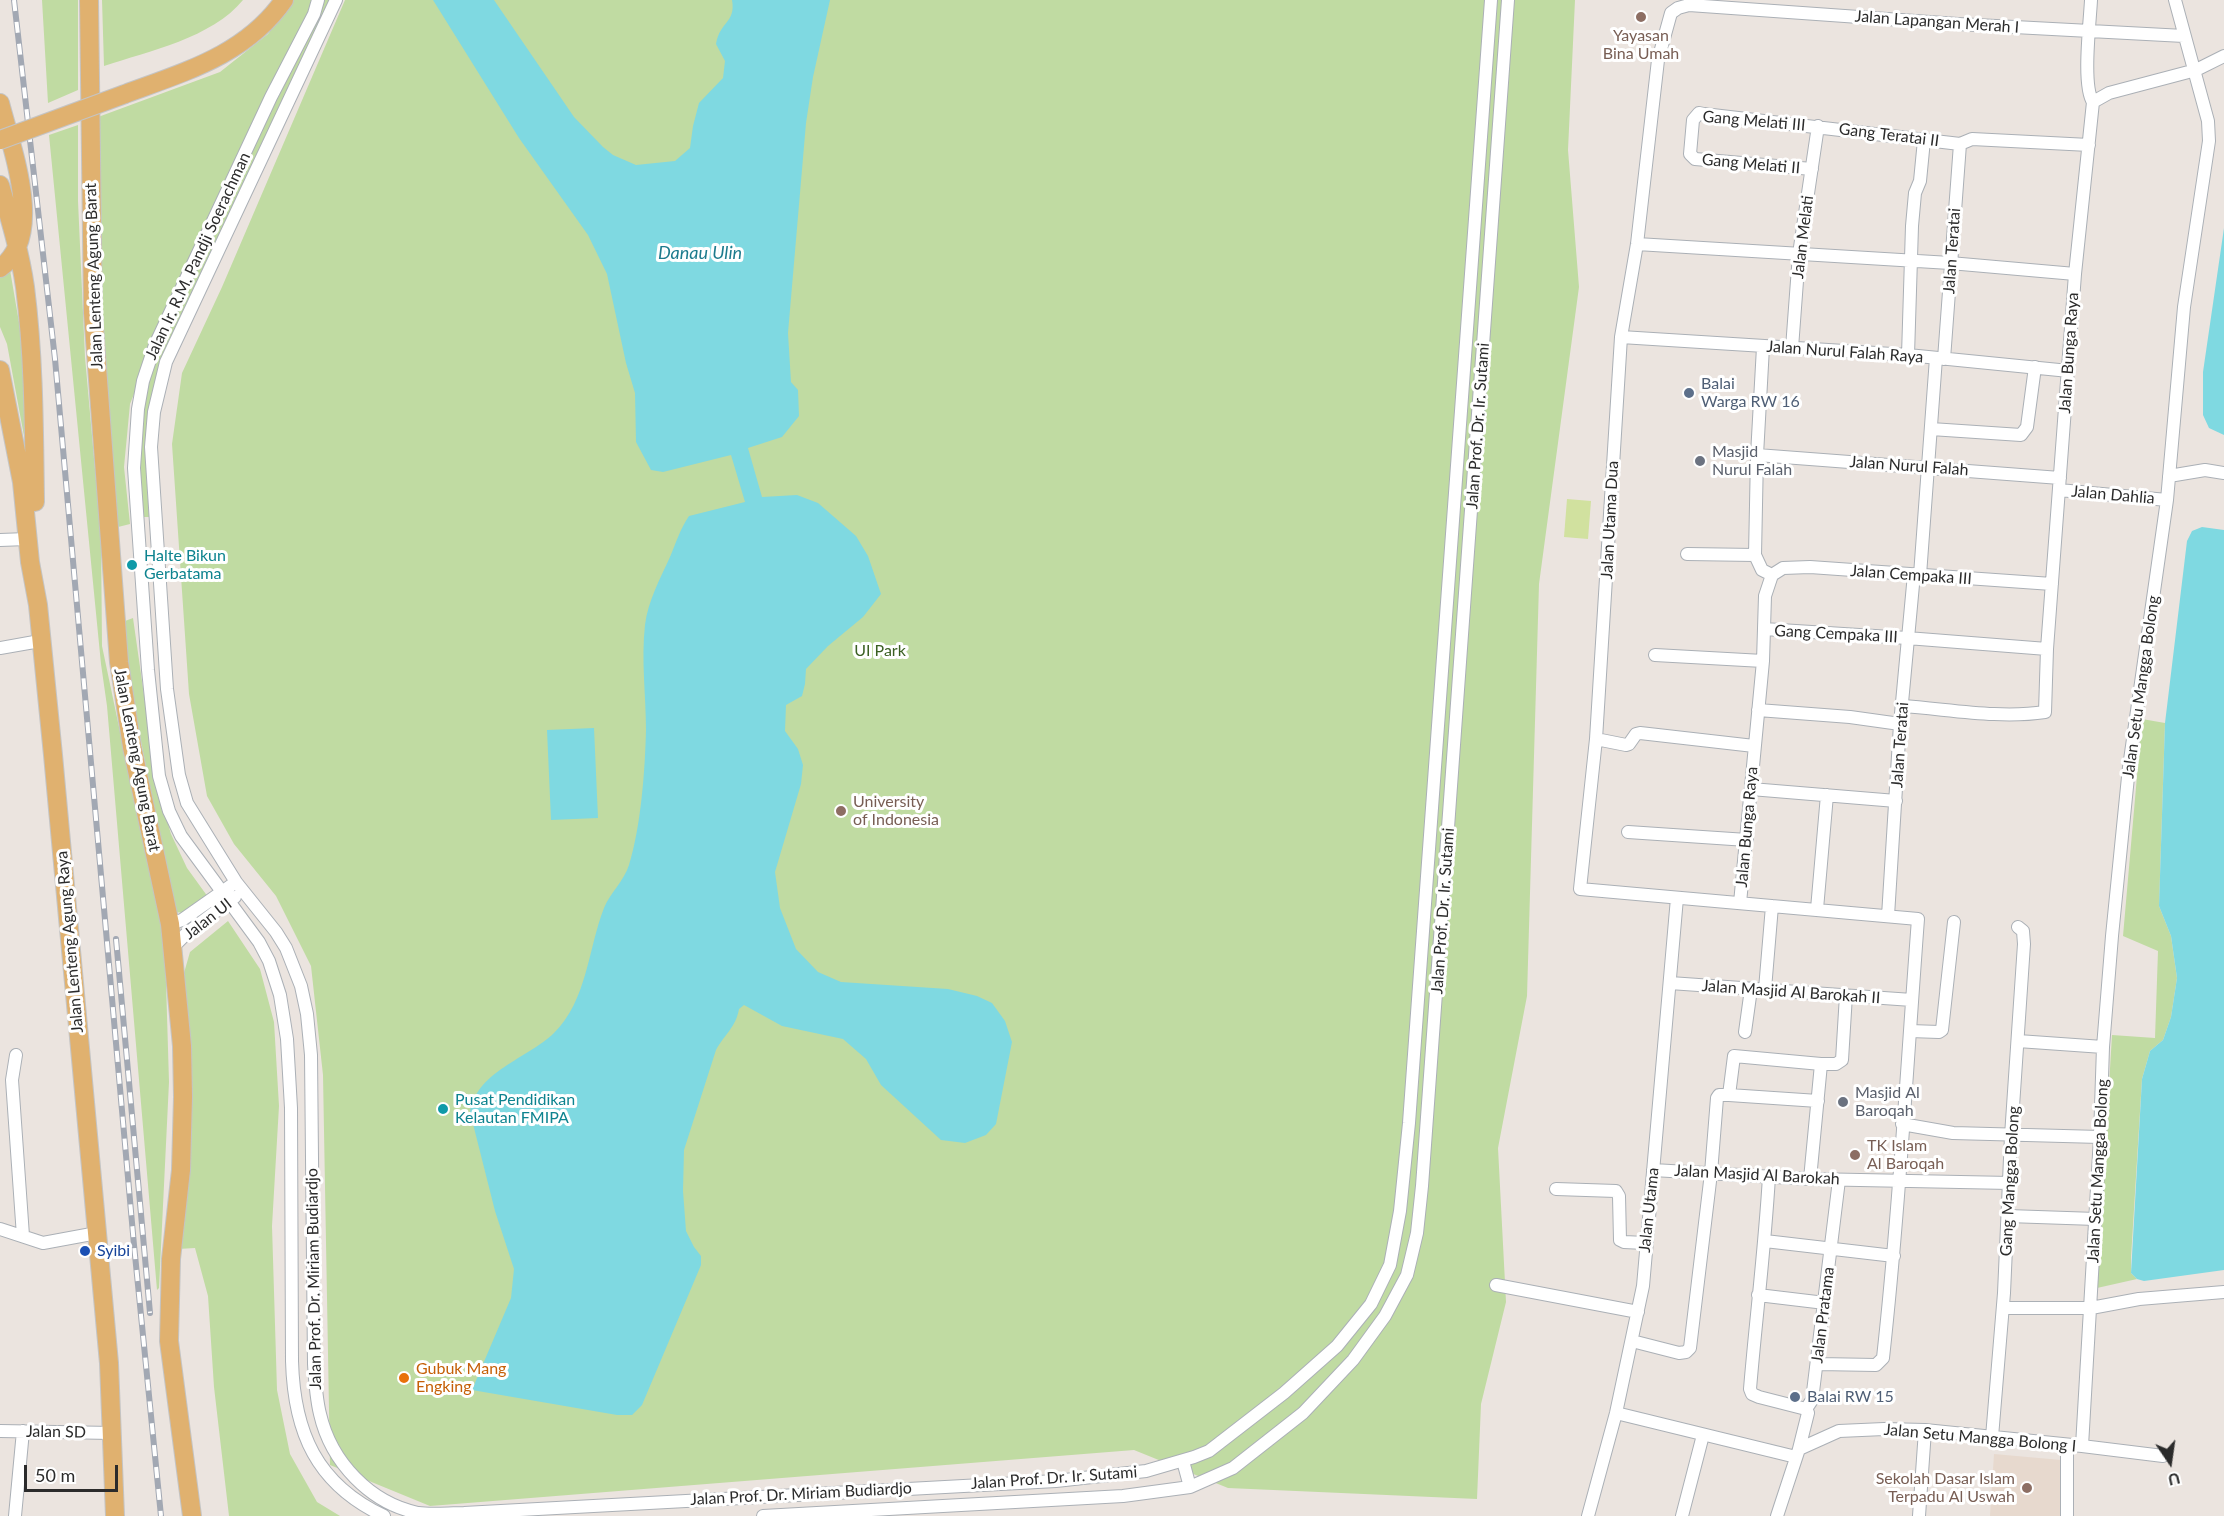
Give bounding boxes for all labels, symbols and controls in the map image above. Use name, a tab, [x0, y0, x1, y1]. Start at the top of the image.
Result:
street label: Jalan Lapangan Merah I	[1854, 7, 2020, 37]
marker: Yayasan Bina Umah	[1634, 10, 1648, 24]
place label: Yayasan Bina Umah	[1603, 26, 1679, 64]
street label: Gang Melati III	[1702, 107, 1806, 135]
street label: Gang Teratai II	[1838, 119, 1940, 151]
street label: Jalan Ir. R.M. Pandji Soerachman	[141, 149, 255, 363]
street label: Gang Melati II	[1701, 150, 1801, 178]
street label: Jalan Lenteng Agung Barat	[81, 183, 107, 369]
street label: Jalan Melati	[1788, 194, 1818, 280]
street label: Jalan Teratai	[1939, 207, 1965, 295]
water label: Danau Ulin	[658, 242, 742, 264]
street label: Jalan Bunga Raya	[2055, 292, 2083, 414]
street label: Jalan Nurul Falah Raya	[1766, 337, 1924, 367]
street label: Jalan Prof. Dr. Ir. Sutami	[1463, 342, 1493, 510]
place label: Balai Warga RW 16	[1701, 374, 1800, 412]
marker: Balai Warga RW 16	[1682, 386, 1696, 400]
place label: Masjid Nurul Falah	[1712, 442, 1792, 480]
street label: Jalan Nurul Falah	[1849, 452, 1969, 480]
marker: Masjid Nurul Falah	[1693, 454, 1707, 468]
street label: Jalan Utama Dua	[1597, 460, 1623, 580]
street label: Jalan Dahlia	[2071, 482, 2155, 508]
place label: Halte Bikun Gerbatama	[144, 546, 226, 584]
marker: Halte Bikun Gerbatama	[125, 558, 139, 572]
street label: Jalan Cempaka III	[1850, 561, 1972, 589]
street label: Jalan Setu Mangga Bolong	[2119, 594, 2163, 780]
street label: Gang Cempaka III	[1774, 621, 1898, 647]
park label: UI Park	[854, 641, 906, 661]
street label: Jalan Lenteng Agung Barat	[110, 667, 164, 853]
street label: Jalan Teratai	[1887, 701, 1913, 789]
street label: Jalan Bunga Raya	[1732, 766, 1762, 888]
place label: University of Indonesia	[853, 792, 939, 830]
marker: University of Indonesia	[834, 804, 848, 818]
street label: Jalan Prof. Dr. Ir. Sutami	[1428, 827, 1458, 995]
street label: Jalan Lenteng Agung Raya	[52, 850, 88, 1034]
street label: Jalan UI	[180, 894, 236, 944]
street label: Jalan Masjid Al Barokah II	[1701, 976, 1881, 1008]
street label: Jalan Setu Mangga Bolong	[2084, 1078, 2112, 1264]
place label: Masjid Al Baroqah	[1855, 1083, 1920, 1121]
place label: Pusat Pendidikan Kelautan FMIPA	[455, 1090, 575, 1128]
marker: Masjid Al Baroqah	[1836, 1095, 1850, 1109]
marker: Pusat Pendidikan Kelautan FMIPA	[436, 1102, 450, 1116]
street label: Gang Mangga Bolong	[1996, 1105, 2024, 1257]
place label: TK Islam Al Baroqah	[1867, 1136, 1944, 1174]
marker: TK Islam Al Baroqah	[1848, 1148, 1862, 1162]
street label: Jalan Masjid Al Barokah	[1674, 1161, 1840, 1189]
street label: Jalan Utama	[1635, 1166, 1663, 1254]
street label: Jalan Prof. Dr. Miriam Budiardjo	[302, 1168, 326, 1390]
place label: Syibi	[97, 1241, 130, 1261]
marker: Syibi	[78, 1244, 92, 1258]
street label: Jalan Pratama	[1808, 1266, 1838, 1364]
place label: Gubuk Mang Engking	[416, 1359, 506, 1397]
marker: Gubuk Mang Engking	[397, 1371, 411, 1385]
place label: Balai RW 15	[1807, 1387, 1894, 1407]
marker: Balai RW 15	[1788, 1390, 1802, 1404]
street label: Jalan Setu Mangga Bolong I	[1883, 1420, 2077, 1456]
street label: Jalan SD	[26, 1422, 86, 1442]
north arrow	[2140, 1432, 2200, 1492]
scale bar	[27, 1453, 122, 1491]
street label: Jalan Prof. Dr. Ir. Sutami	[970, 1463, 1138, 1493]
text: 50 m	[35, 1464, 75, 1486]
place label: Sekolah Dasar Islam Terpadu Al Uswah	[1876, 1469, 2015, 1507]
text: U	[2166, 1469, 2182, 1491]
street label: Jalan Prof. Dr. Miriam Budiardjo	[690, 1479, 912, 1509]
marker: Sekolah Dasar Islam Terpadu Al Uswah	[2020, 1481, 2034, 1495]

